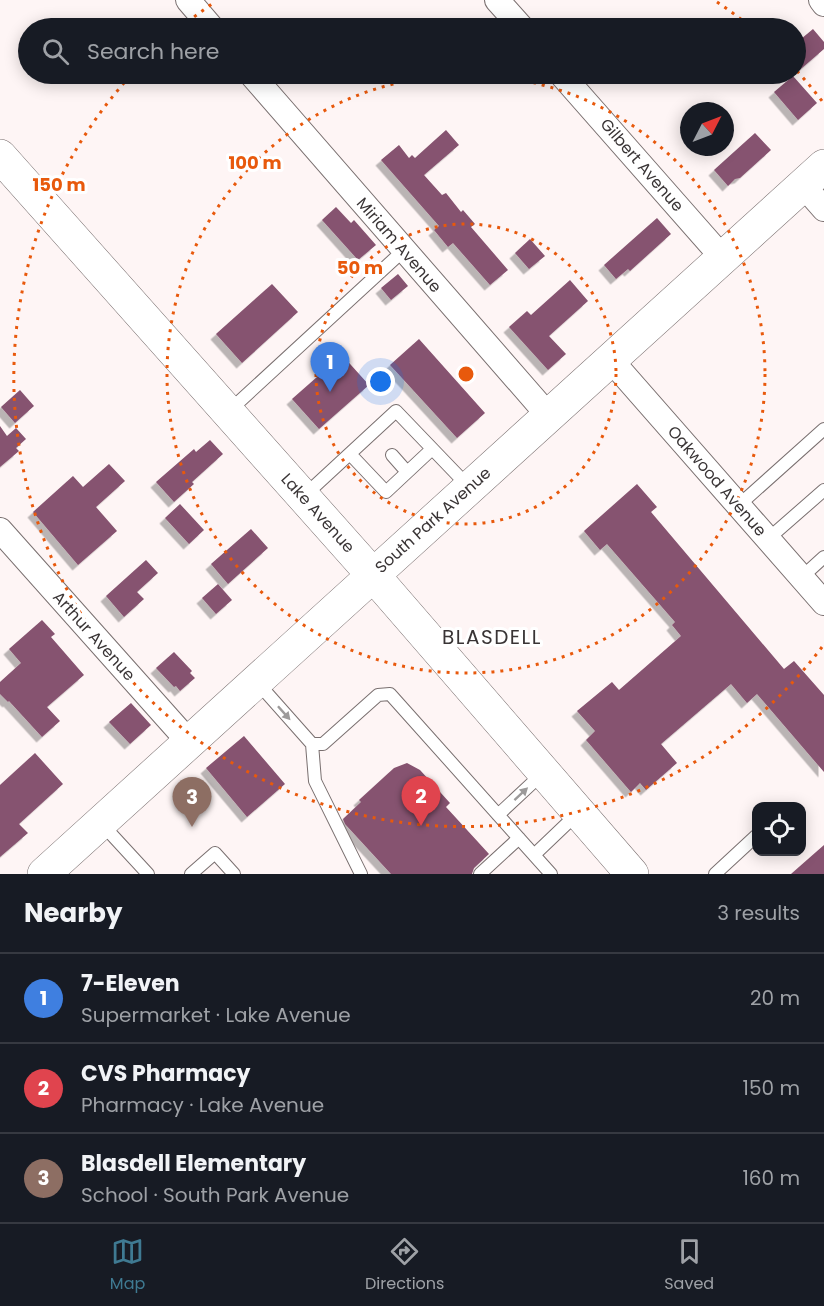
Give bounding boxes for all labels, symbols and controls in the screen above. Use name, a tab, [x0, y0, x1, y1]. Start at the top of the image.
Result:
search box	[18, 18, 806, 84]
icon: search	[39, 35, 72, 68]
text: Search here	[87, 36, 220, 67]
north arrow	[680, 102, 734, 156]
street label: Gilbert Avenue	[595, 113, 689, 217]
text: 100 m	[228, 150, 282, 175]
text: 150 m	[32, 172, 86, 197]
street label: Miriam Avenue	[351, 192, 447, 298]
text: 50 m	[337, 255, 383, 280]
pin: 1	[310, 342, 350, 392]
centre of rings	[456, 364, 476, 384]
your location	[366, 367, 395, 396]
street label: Oakwood Avenue	[662, 420, 772, 542]
street label: South Park Avenue	[370, 462, 496, 578]
street label: Lake Avenue	[276, 468, 360, 558]
street label: Arthur Avenue	[48, 586, 141, 686]
district label: BLASDELL	[442, 623, 542, 651]
one-way arrow	[277, 705, 290, 720]
pin: 2	[402, 776, 440, 826]
pin: 3	[172, 778, 212, 827]
one-way arrow	[513, 788, 528, 801]
map controls	[752, 802, 806, 856]
button: locate	[752, 802, 806, 856]
text: Nearby	[24, 895, 122, 931]
text: 3 results	[717, 899, 800, 927]
text: 7-Eleven	[81, 968, 180, 999]
text: 1	[40, 984, 47, 1012]
text: 20 m	[750, 984, 800, 1012]
text: Supermarket · Lake Avenue	[81, 1001, 351, 1029]
text: CVS Pharmacy	[81, 1058, 250, 1089]
text: 2	[38, 1074, 49, 1102]
text: 150 m	[743, 1074, 800, 1102]
text: Pharmacy · Lake Avenue	[81, 1091, 324, 1119]
text: Blasdell Elementary	[81, 1148, 306, 1179]
text: 3	[37, 1164, 50, 1192]
text: 160 m	[742, 1164, 800, 1192]
text: School · South Park Avenue	[81, 1181, 349, 1209]
tab: Map	[110, 1235, 145, 1296]
tab: Directions	[365, 1235, 444, 1296]
tab: Saved	[664, 1235, 714, 1296]

